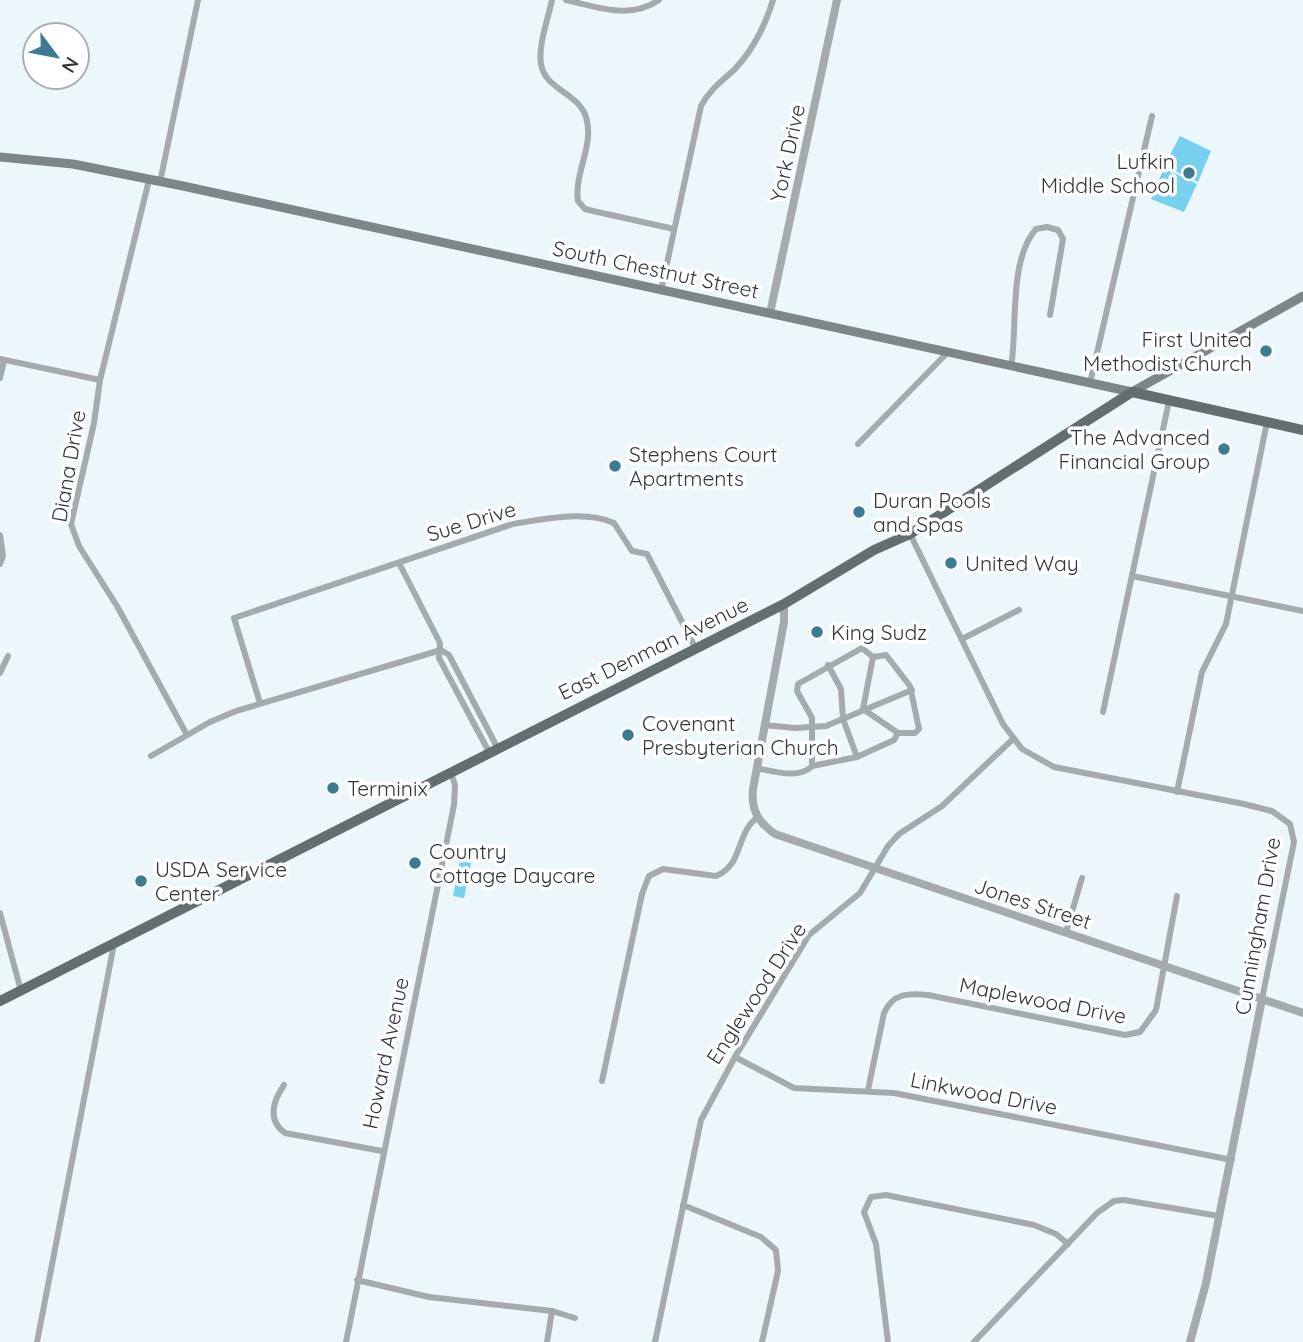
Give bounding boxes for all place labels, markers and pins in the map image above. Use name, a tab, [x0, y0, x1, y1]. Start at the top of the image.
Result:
place label: Lufkin Middle School	[1041, 148, 1175, 198]
marker: Lufkin Middle School	[1181, 165, 1197, 181]
place label: First United Methodist Church	[1083, 326, 1252, 376]
marker: First United Methodist Church	[1258, 343, 1274, 359]
place label: The Advanced Financial Group	[1058, 424, 1210, 474]
place label: Stephens Court Apartments	[629, 441, 777, 491]
marker: The Advanced Financial Group	[1216, 441, 1232, 457]
marker: Stephens Court Apartments	[607, 458, 623, 474]
place label: Duran Pools and Spas	[873, 487, 991, 537]
marker: Duran Pools and Spas	[851, 504, 867, 520]
place label: United Way	[965, 550, 1079, 576]
marker: United Way	[943, 555, 959, 571]
place label: King Sudz	[831, 619, 927, 645]
marker: King Sudz	[809, 624, 825, 640]
place label: Covenant Presbyterian Church	[642, 710, 839, 760]
marker: Covenant Presbyterian Church	[620, 727, 636, 743]
place label: Terminix	[347, 775, 428, 801]
marker: Terminix	[325, 780, 341, 796]
place label: Country Cottage Daycare	[429, 838, 595, 888]
marker: Country Cottage Daycare	[407, 855, 423, 871]
place label: USDA Service Center	[155, 856, 287, 906]
marker: USDA Service Center	[133, 873, 149, 889]

